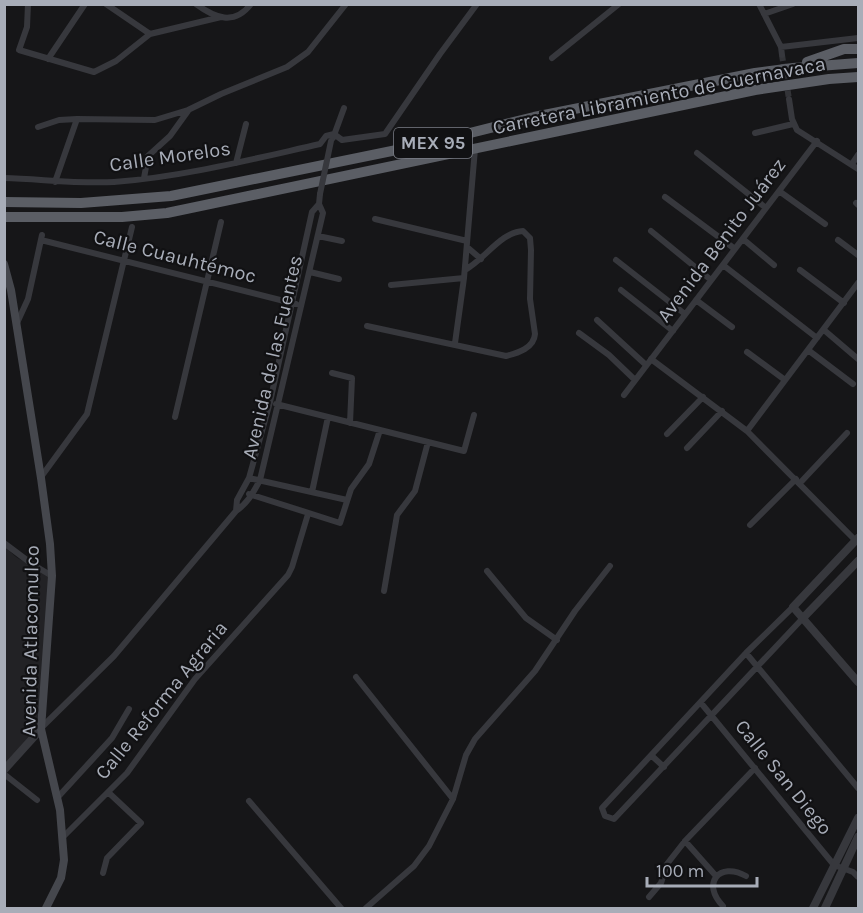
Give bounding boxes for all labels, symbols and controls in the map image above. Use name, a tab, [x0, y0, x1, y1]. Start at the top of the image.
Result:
street label: Carretera Libramiento de Cuernavaca	[491, 52, 827, 139]
road number: MEX 95	[394, 128, 472, 158]
street label: Calle Morelos	[108, 137, 232, 176]
street label: Avenida Benito Juárez	[652, 154, 791, 327]
street label: Calle Cuauhtémoc	[91, 225, 259, 288]
street label: Avenida de las Fuentes	[238, 253, 307, 461]
street label: Avenida Atlacomulco	[17, 545, 44, 737]
street label: Calle Reforma Agraria	[91, 617, 232, 784]
street label: Calle San Diego	[730, 715, 837, 839]
scale bar	[647, 850, 756, 888]
text: 100 m	[656, 860, 704, 882]

